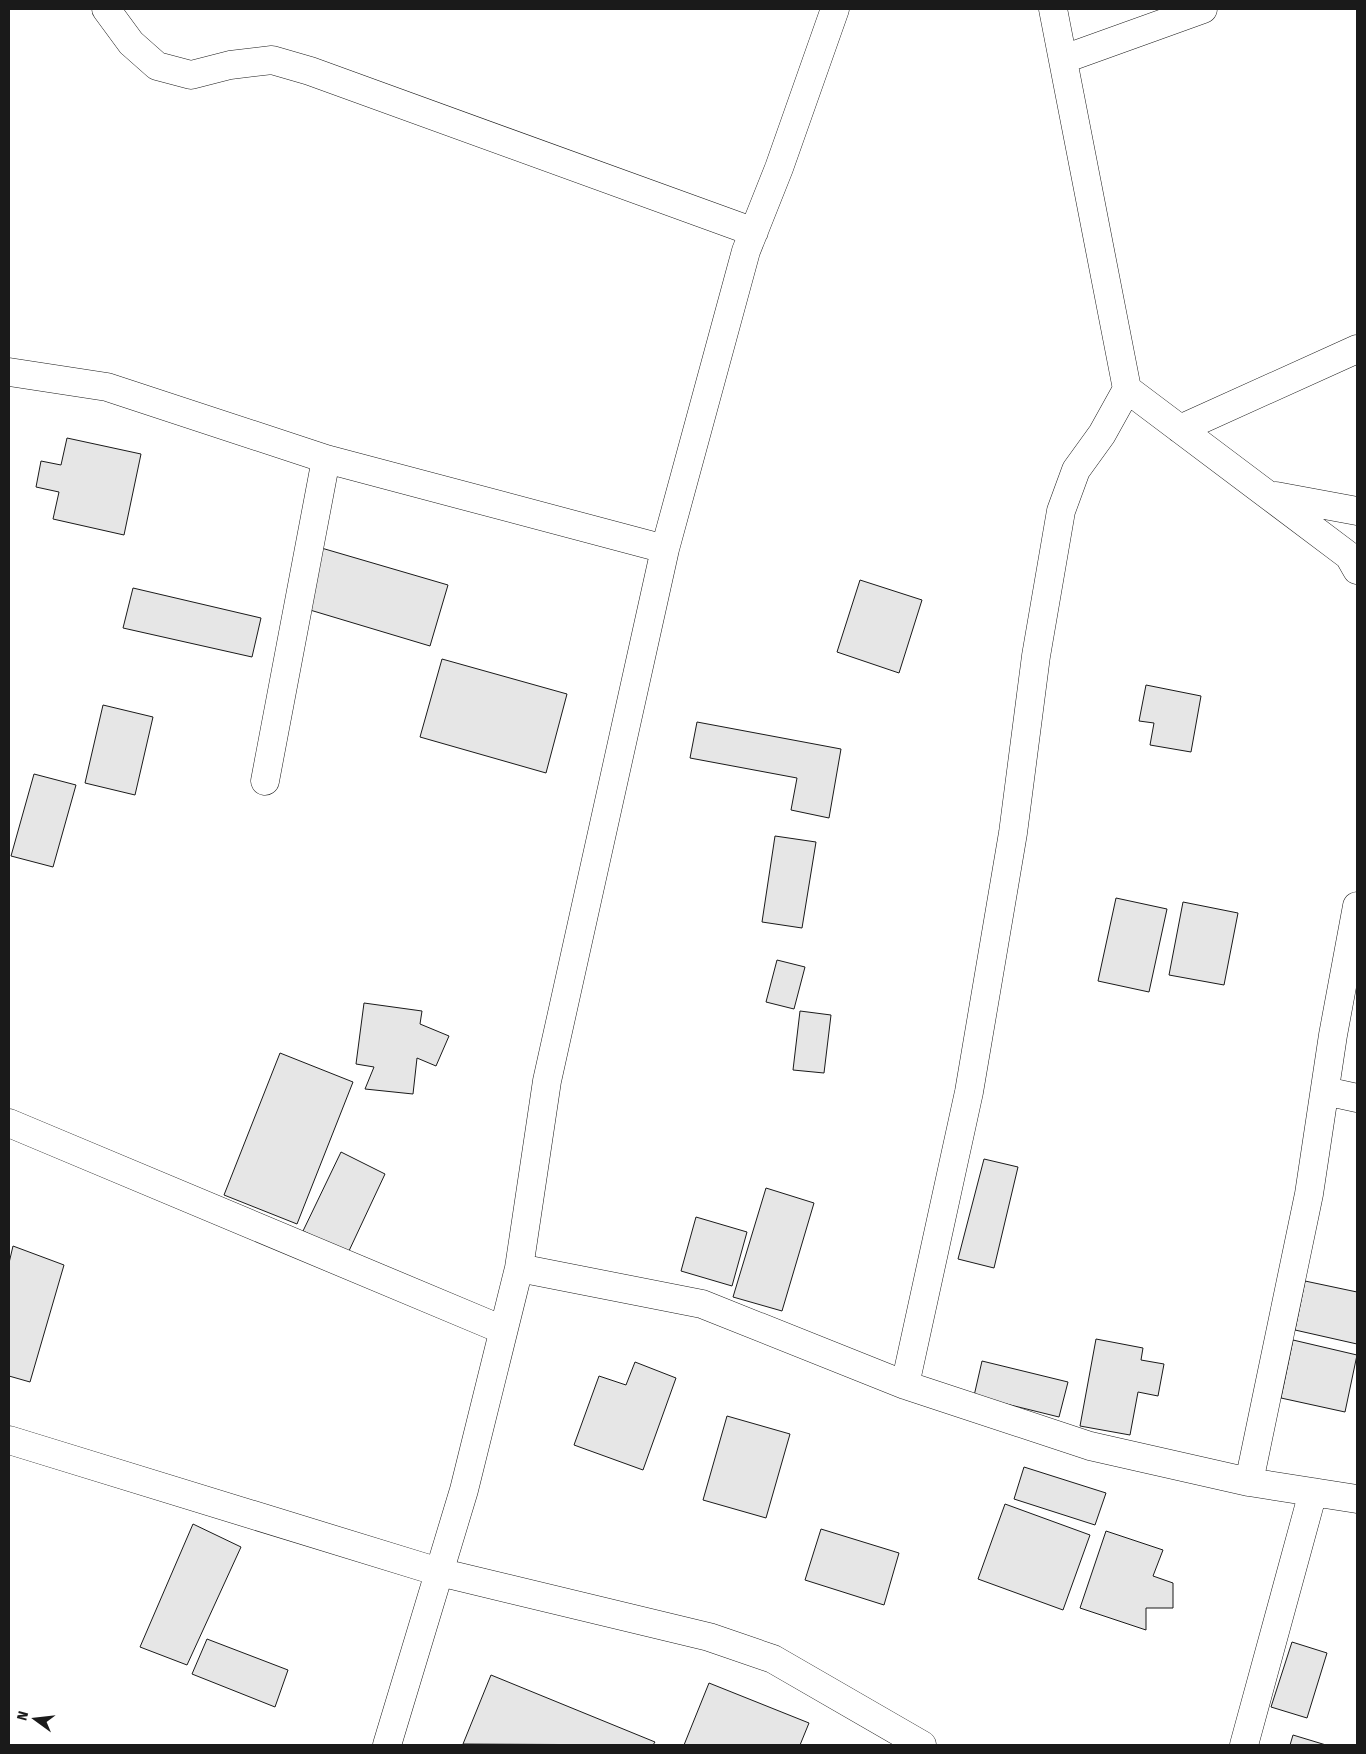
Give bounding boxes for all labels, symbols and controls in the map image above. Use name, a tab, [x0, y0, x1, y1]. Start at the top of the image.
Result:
north arrow	[10, 1694, 60, 1744]
text: N	[14, 1709, 32, 1722]

